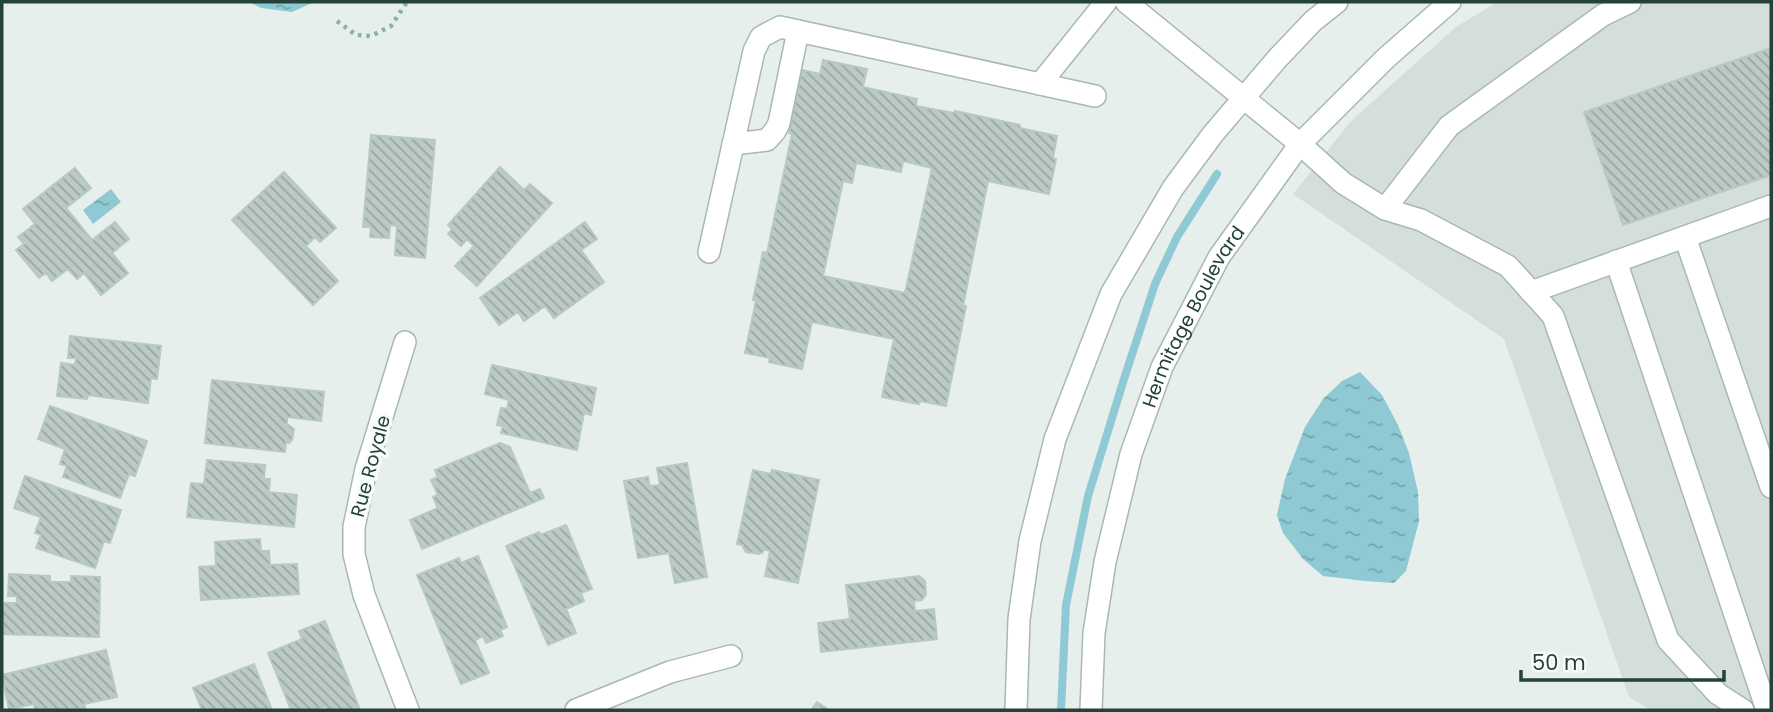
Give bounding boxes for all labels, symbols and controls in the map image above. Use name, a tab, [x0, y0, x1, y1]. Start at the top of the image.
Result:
street label: Hermitage Boulevard	[1136, 220, 1251, 411]
street label: Rue Royale	[344, 412, 397, 520]
scale bar	[1521, 638, 1724, 682]
text: 50 m	[1532, 648, 1586, 677]

